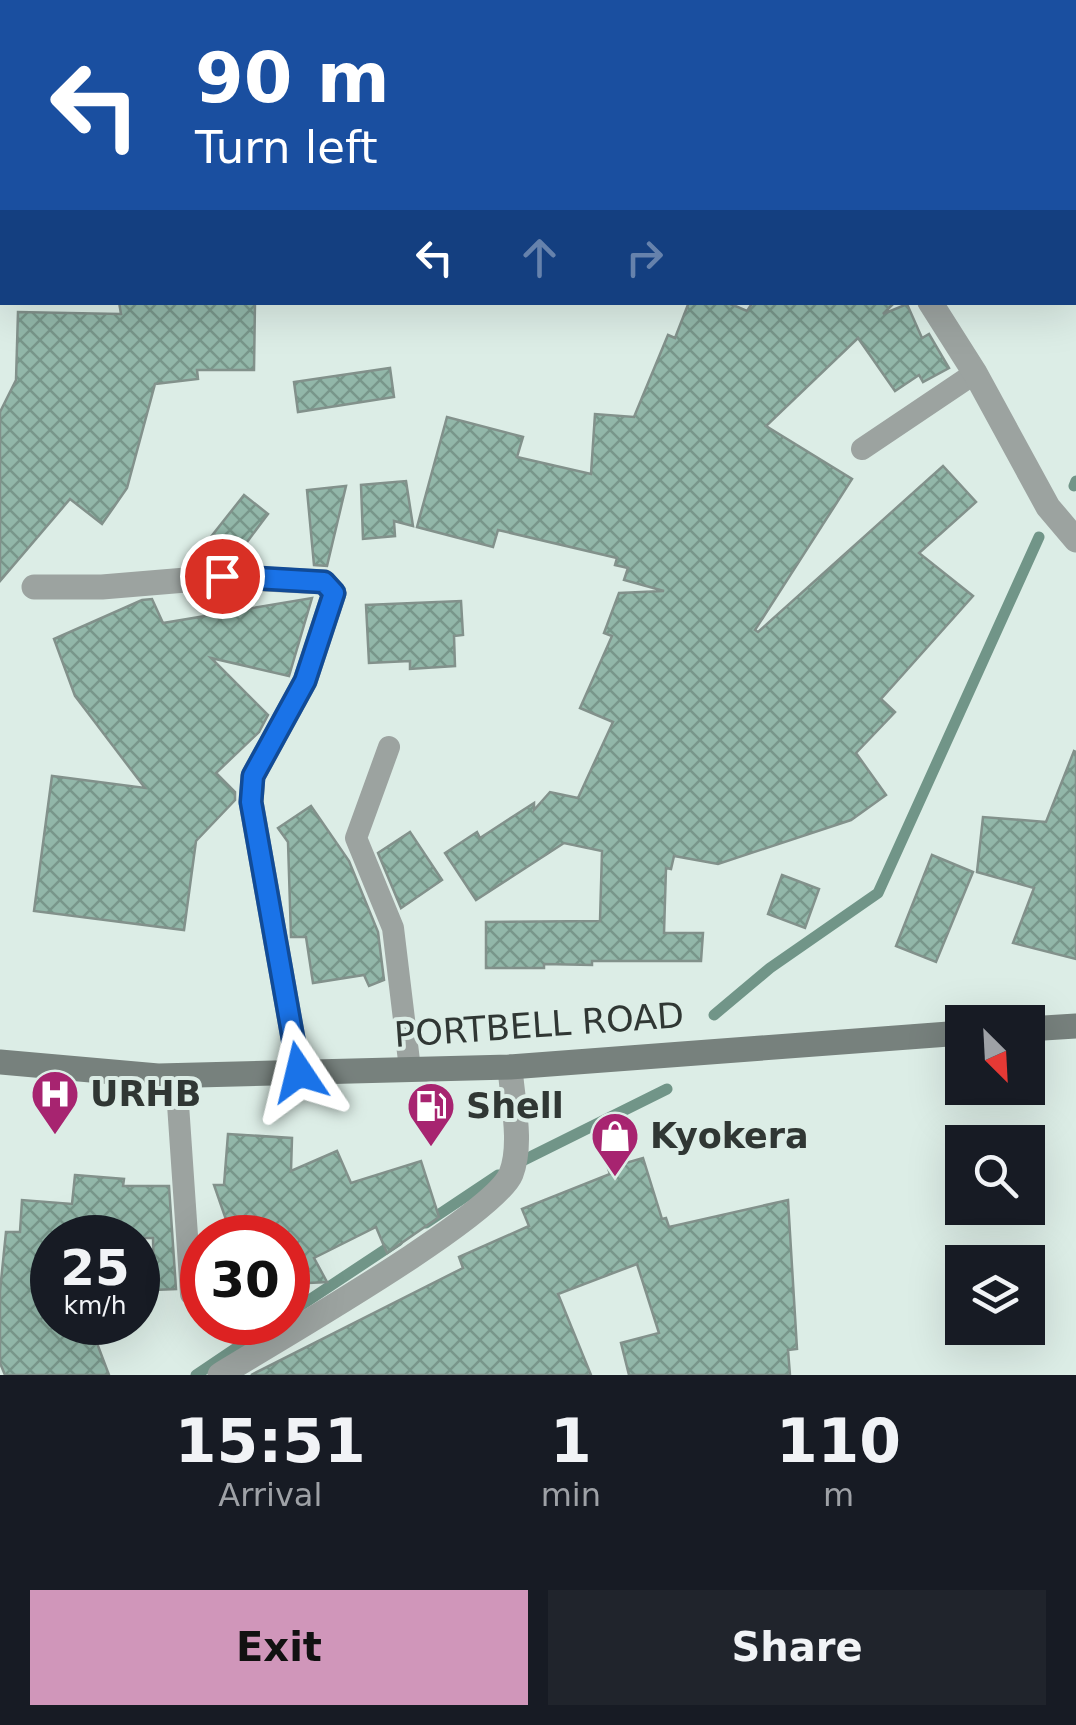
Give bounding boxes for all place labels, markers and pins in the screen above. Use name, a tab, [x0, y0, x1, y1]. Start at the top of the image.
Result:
pin	[180, 534, 265, 619]
hospital icon: URHB	[29, 1068, 81, 1136]
place label: URHB	[90, 1074, 201, 1114]
fuel station icon: Shell	[405, 1080, 457, 1148]
place label: Shell	[466, 1086, 564, 1126]
shop icon: Kyokera	[589, 1110, 641, 1178]
place label: Kyokera	[650, 1116, 809, 1156]

